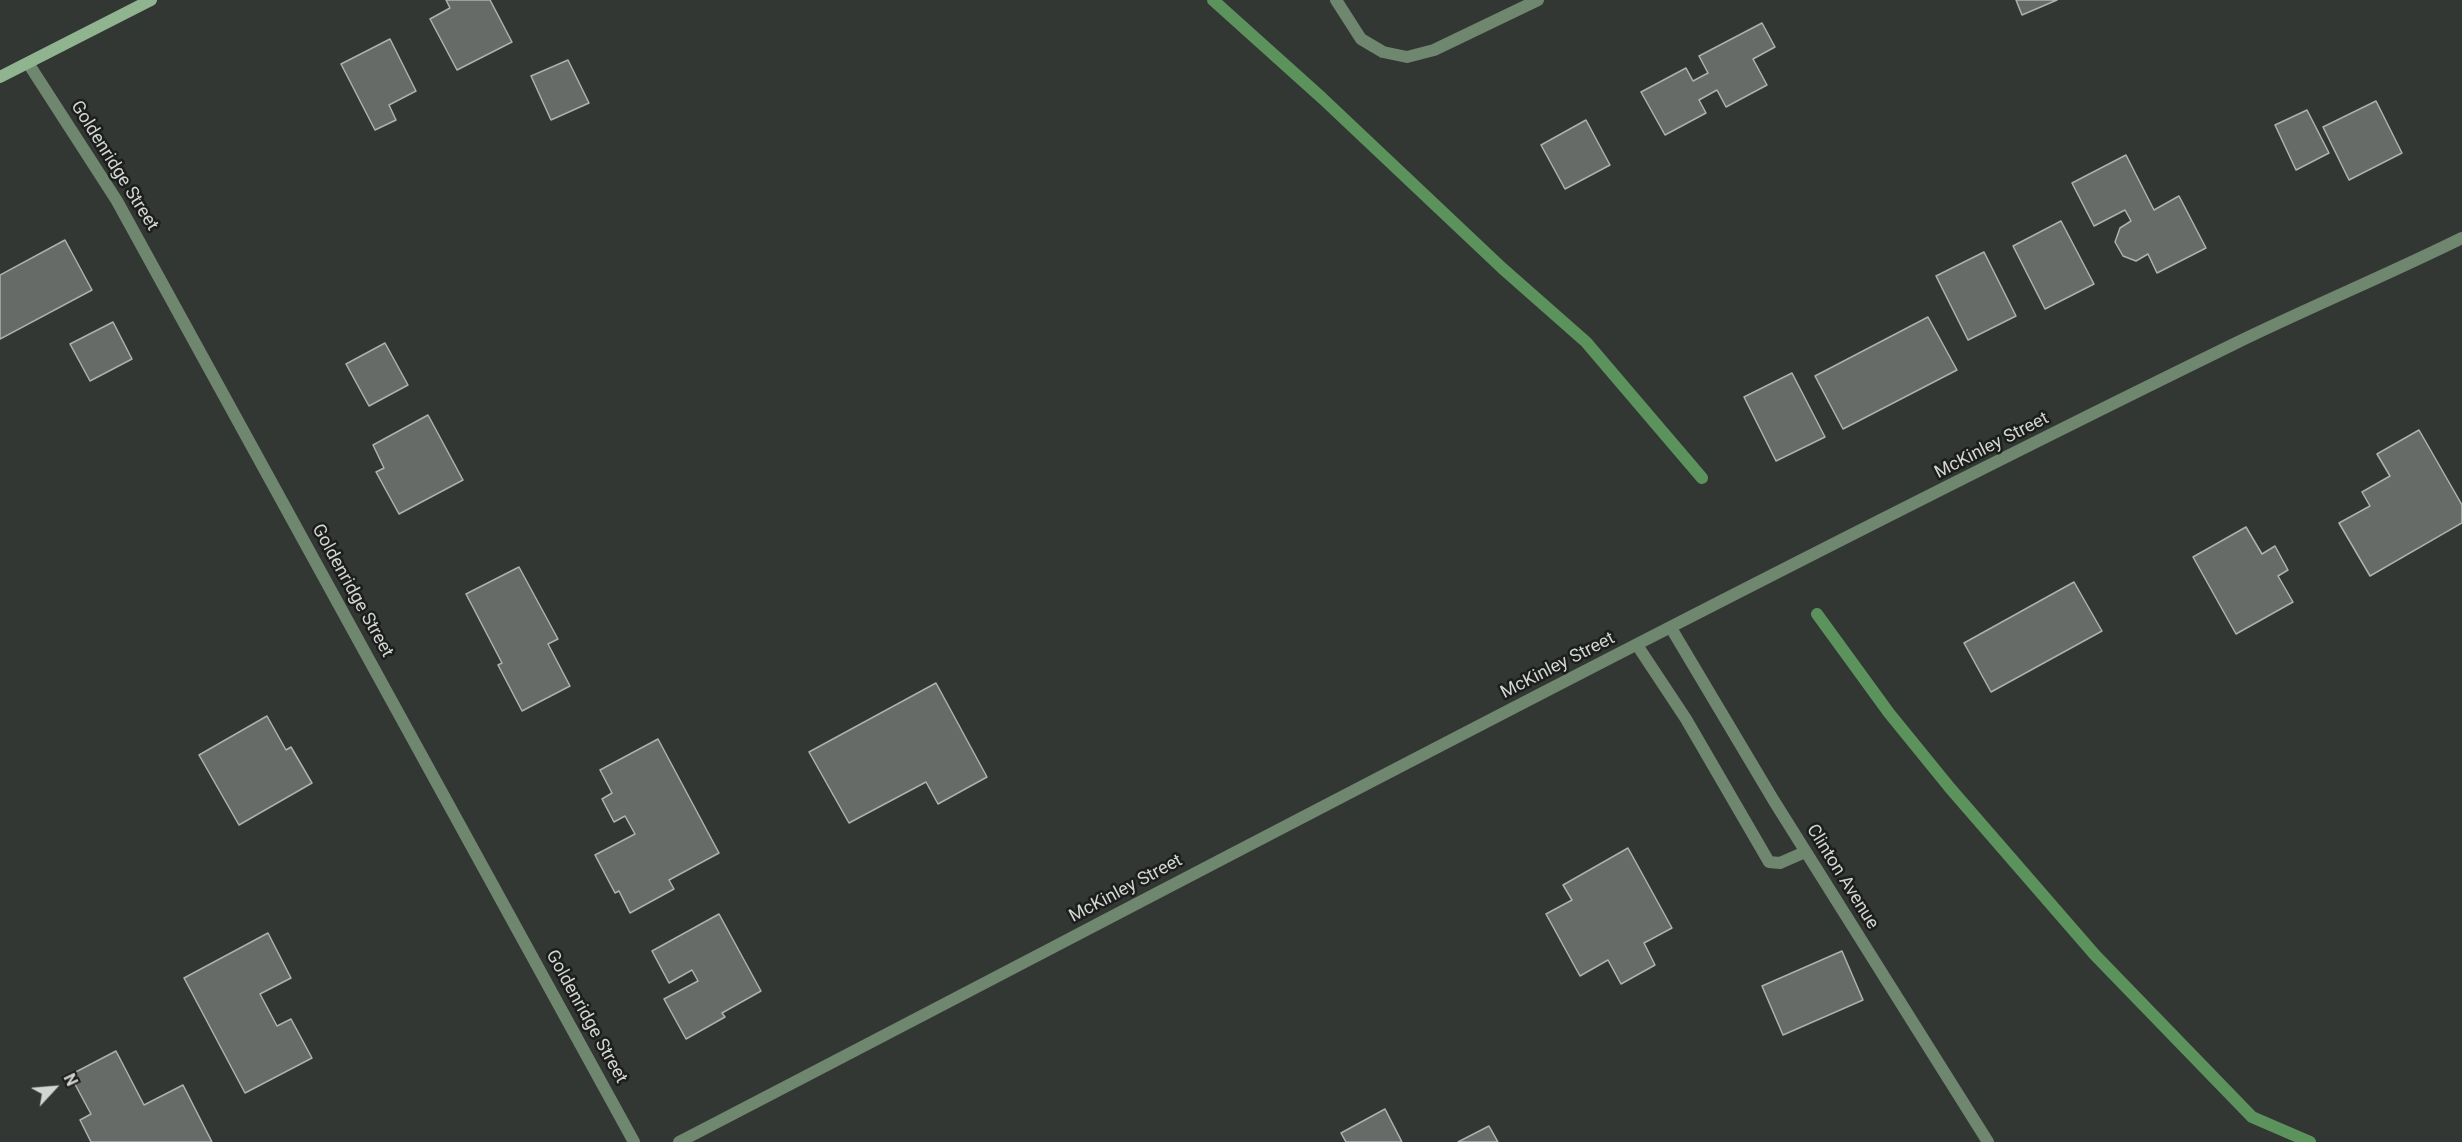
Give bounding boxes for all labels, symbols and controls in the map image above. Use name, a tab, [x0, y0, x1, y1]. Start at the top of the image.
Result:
street label: Goldenridge Street	[65, 97, 163, 235]
street label: McKinley Street	[1931, 408, 2053, 484]
street label: Goldenridge Street	[306, 521, 398, 661]
street label: McKinley Street	[1497, 628, 1619, 704]
street label: Clinton Avenue	[1801, 821, 1883, 933]
street label: McKinley Street	[1066, 850, 1186, 928]
street label: Goldenridge Street	[540, 947, 632, 1087]
north arrow	[24, 1058, 84, 1118]
text: N	[60, 1071, 82, 1089]

